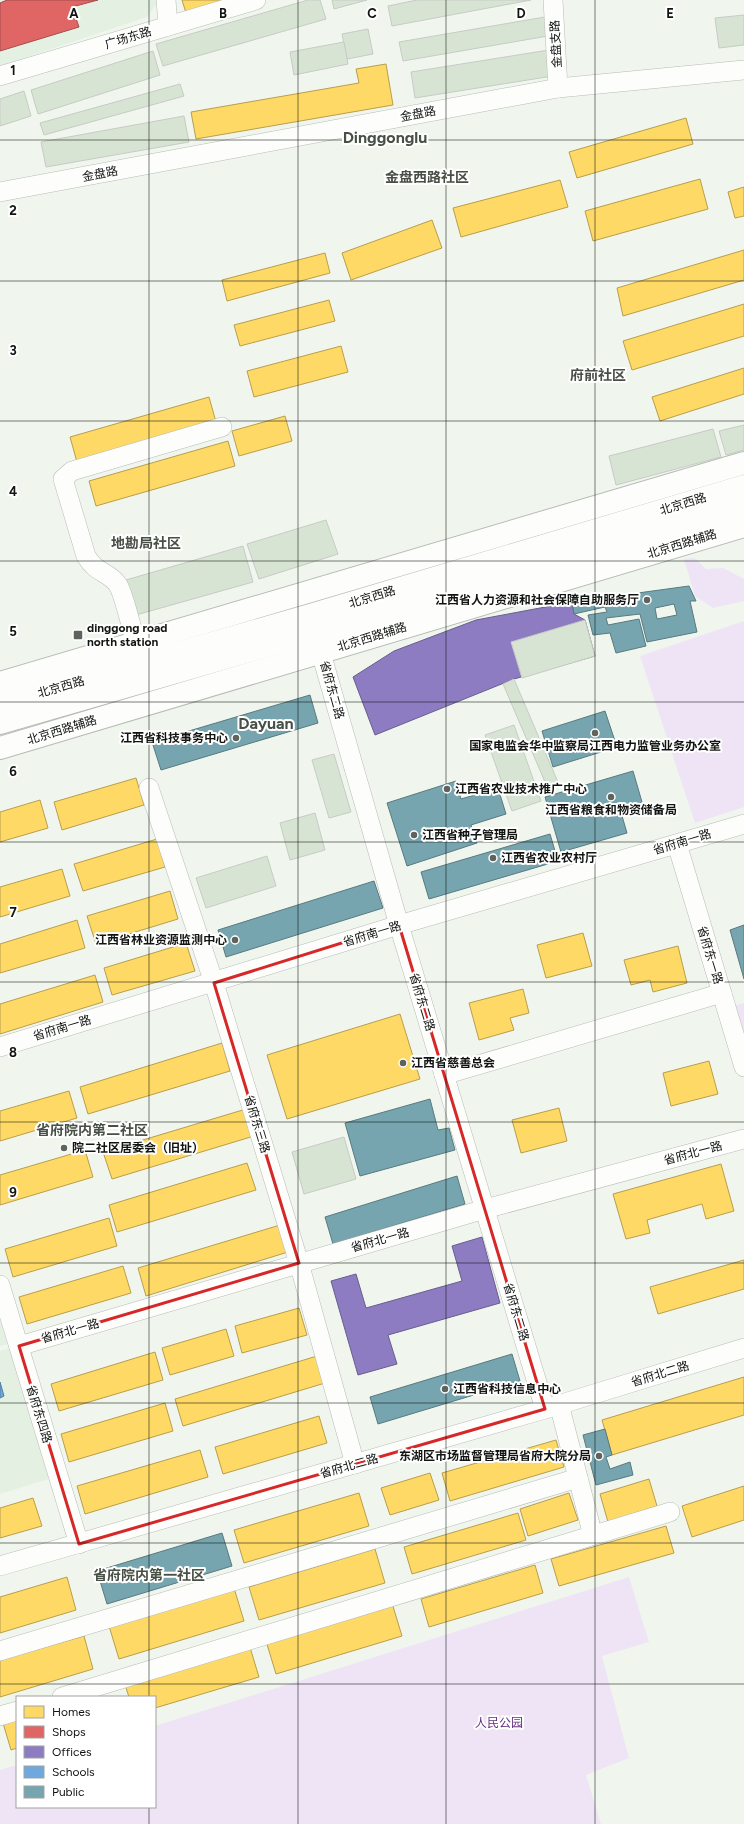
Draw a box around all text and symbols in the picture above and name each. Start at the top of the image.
text: A [69,6,79,21]
text: B [219,6,227,21]
text: C [367,6,377,21]
text: D [516,6,526,21]
text: E [666,6,674,21]
street label: 金盘支路 [548,20,564,68]
street label: 广场东路 [103,24,153,52]
text: 1 [10,63,16,78]
street label: 金盘路 [399,104,437,124]
district label: Dinggonglu [343,128,427,147]
street label: 金盘路 [81,164,119,184]
district label: 金盘西路社区 [385,169,469,186]
text: 2 [9,203,17,218]
text: 3 [9,343,17,358]
district label: 府前社区 [570,367,626,384]
text: 4 [9,484,17,499]
street label: 北京西路 [658,490,708,518]
street label: 北京西路辅路 [646,527,718,561]
district label: 地勘局社区 [111,535,181,552]
street label: 北京西路 [347,583,397,611]
place label: 江西省人力资源和社会保障自助服务厅 [435,593,639,607]
marker: 江西省人力资源和社会保障自助服务厅 [642,595,652,605]
street label: 北京西路辅路 [336,620,408,654]
place label: dinggong road north station [87,621,167,649]
text: 5 [9,624,17,639]
marker: dinggong road north station [72,629,84,641]
street label: 省府东二路 [317,659,347,721]
street label: 北京西路 [36,674,86,700]
street label: 北京西路辅路 [26,713,98,747]
district label: Dayuan [238,714,294,733]
marker: 国家电监会华中监察局江西电力监管业务办公室 [590,728,600,738]
place label: 江西省科技事务中心 [120,731,228,745]
marker: 江西省科技事务中心 [231,733,241,743]
place label: 国家电监会华中监察局江西电力监管业务办公室 [469,739,721,753]
text: 6 [9,764,17,779]
place label: 江西省农业技术推广中心 [455,782,587,796]
marker: 江西省农业技术推广中心 [442,784,452,794]
marker: 江西省粮食和物资储备局 [606,792,616,802]
place label: 江西省粮食和物资储备局 [545,803,677,817]
street label: 省府南一路 [651,827,713,857]
place label: 江西省种子管理局 [422,828,518,842]
marker: 江西省种子管理局 [409,830,419,840]
place label: 江西省农业农村厅 [501,851,597,865]
marker: 江西省农业农村厅 [488,853,498,863]
text: 7 [9,905,17,920]
street label: 省府南一路 [341,919,403,949]
street label: 省府东一路 [695,924,725,986]
place label: 江西省林业资源监测中心 [95,933,227,947]
marker: 江西省林业资源监测中心 [230,935,240,945]
street label: 省府东二路 [407,971,437,1033]
street label: 省府南一路 [31,1013,93,1043]
text: 8 [9,1045,17,1060]
place label: 江西省慈善总会 [411,1056,495,1070]
marker: 江西省慈善总会 [398,1058,408,1068]
street label: 省府东三路 [242,1093,272,1155]
district label: 省府院内第二社区 [36,1122,148,1139]
street label: 省府北一路 [662,1138,724,1168]
place label: 院二社区居委会（旧址） [72,1141,204,1155]
marker: 院二社区居委会（旧址） [59,1143,69,1153]
text: 9 [9,1185,17,1200]
street label: 省府北一路 [349,1225,411,1255]
street label: 省府东二路 [501,1281,531,1343]
street label: 省府北一路 [39,1316,101,1346]
street label: 省府北二路 [629,1359,691,1389]
place label: 江西省科技信息中心 [453,1382,561,1396]
street label: 省府东四路 [24,1383,54,1445]
marker: 江西省科技信息中心 [440,1384,450,1394]
place label: 东湖区市场监督管理局省府大院分局 [399,1449,591,1463]
street label: 省府北二路 [318,1451,380,1481]
marker: 东湖区市场监督管理局省府大院分局 [594,1451,604,1461]
district label: 省府院内第一社区 [93,1567,205,1584]
legend [16,1696,156,1808]
text: Homes [52,1705,91,1719]
park label: 人民公园 [475,1716,523,1730]
text: Shops [52,1725,86,1739]
text: Offices [52,1745,92,1759]
text: Schools [52,1765,95,1779]
text: Public [52,1785,85,1799]

